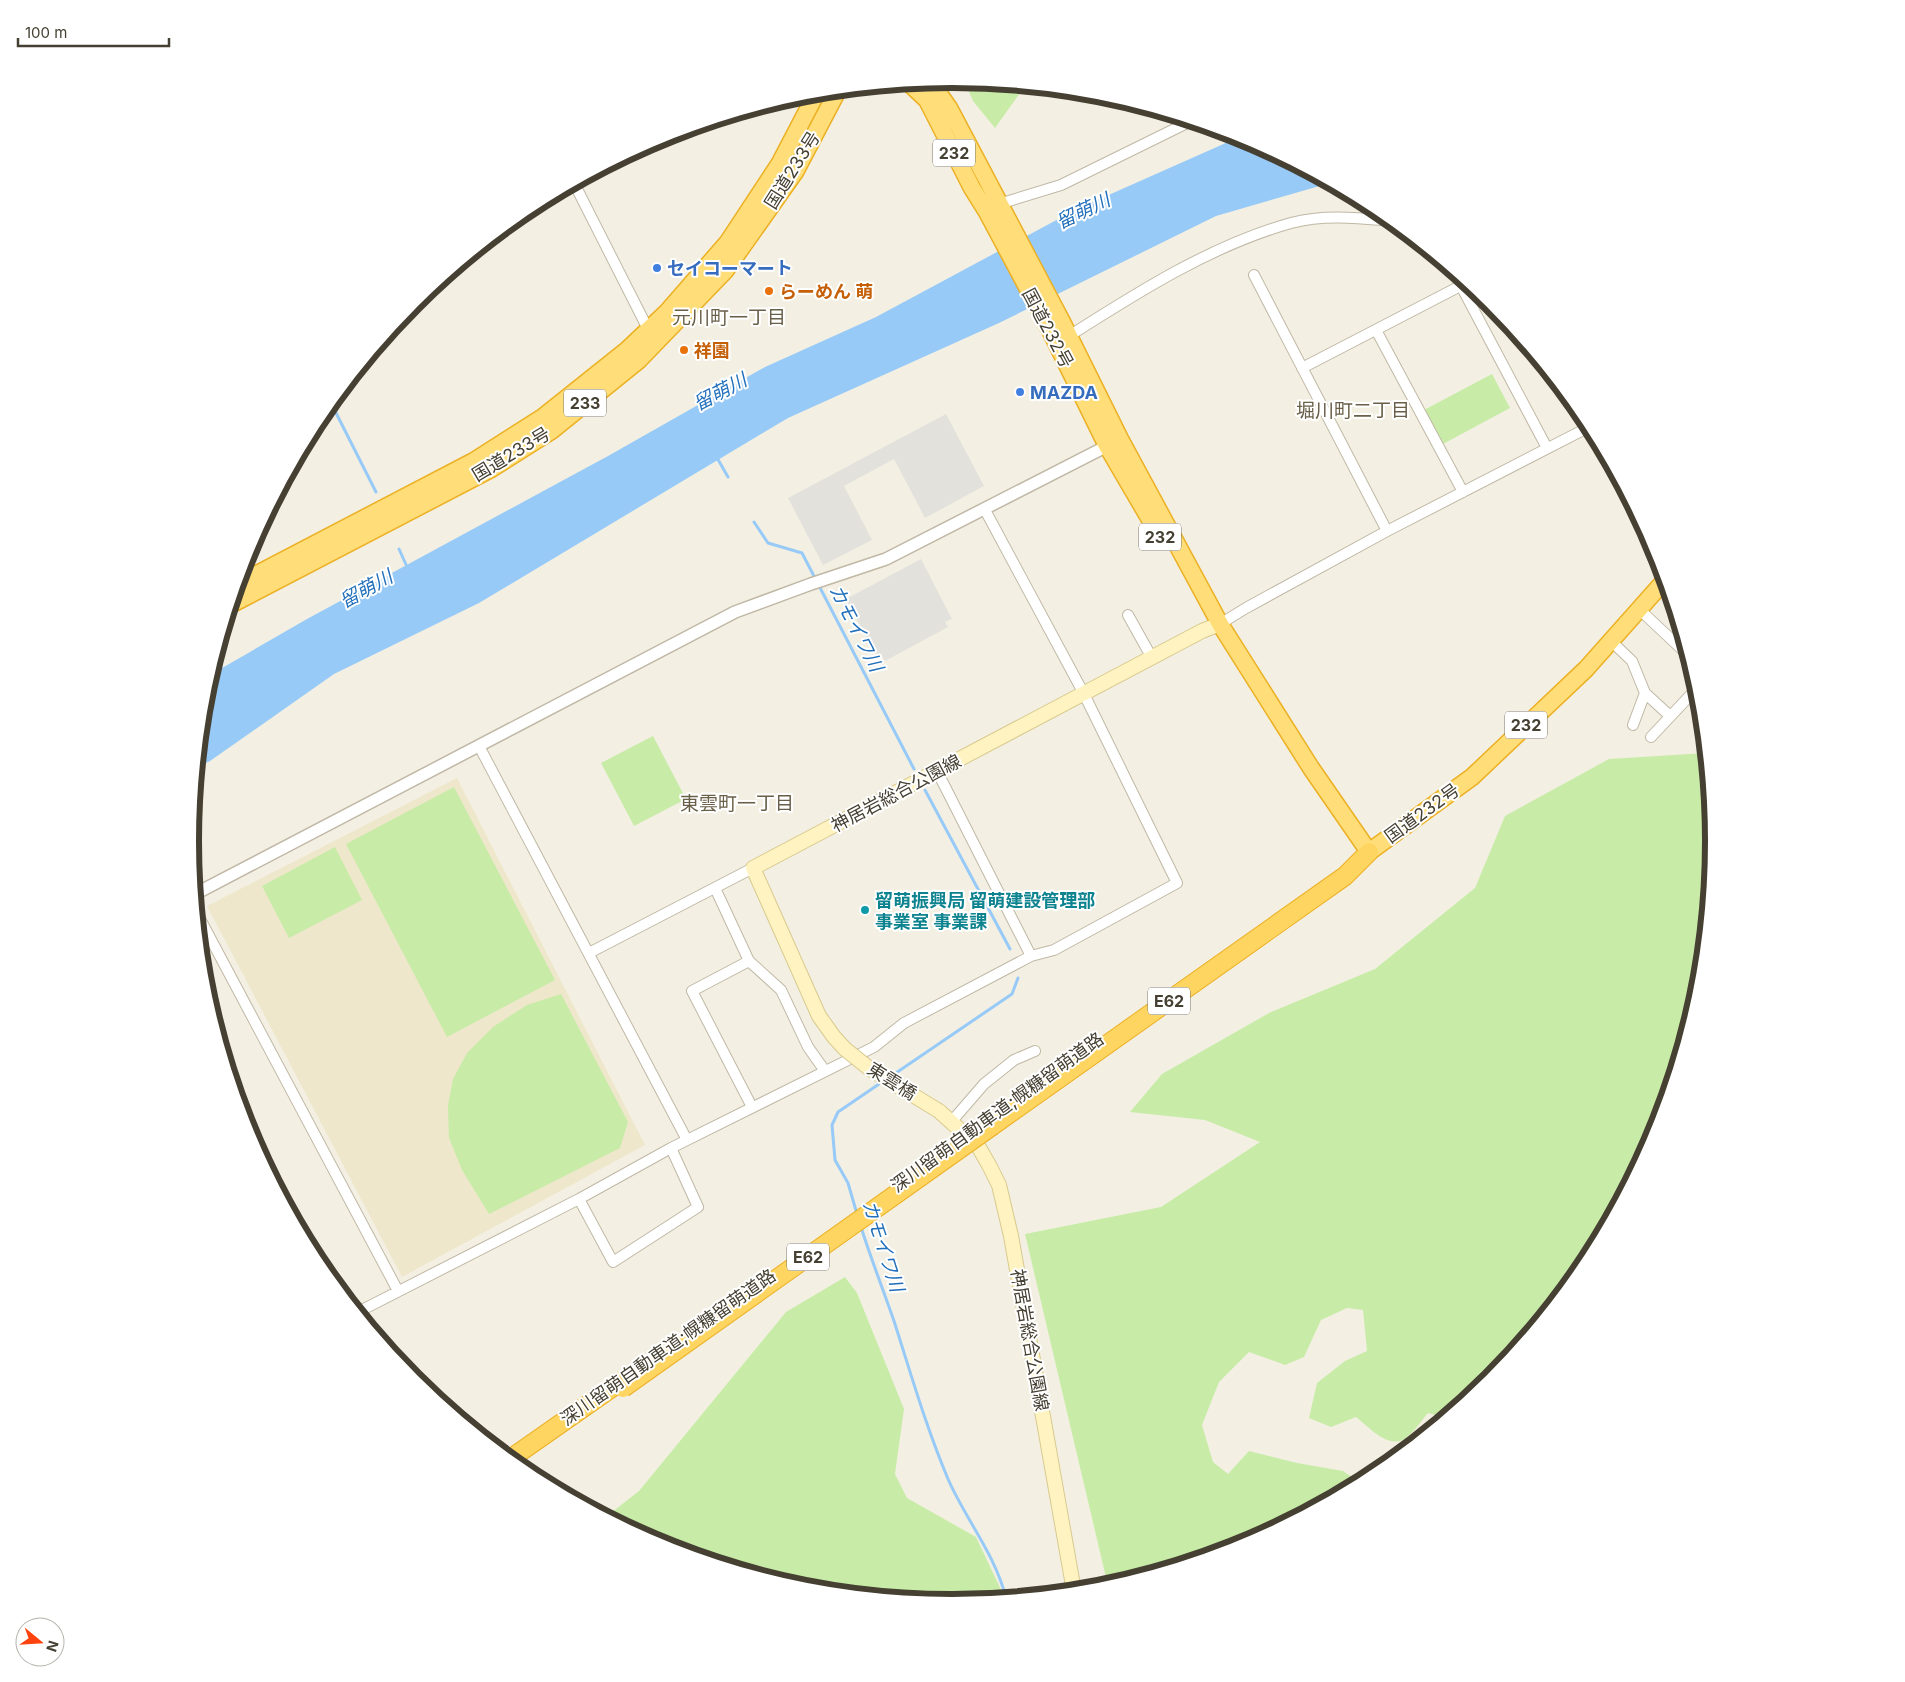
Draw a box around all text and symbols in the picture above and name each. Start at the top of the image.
scale bar [18,15,169,47]
text: 100 m [25,23,67,42]
street label: 国道233号 [760,127,824,213]
road number: 232 [933,140,975,167]
water label: 留萌川 [1052,187,1115,234]
place label: セイコーマート [667,258,793,279]
marker: セイコーマート [651,262,663,274]
place label: らーめん 萌 [779,281,873,302]
marker: らーめん 萌 [763,285,775,297]
street label: 国道232号 [1018,285,1078,371]
district label: 元川町一丁目 [672,306,786,329]
place label: 祥園 [694,340,730,361]
marker: 祥園 [678,344,690,356]
water label: 留萌川 [689,368,752,416]
place label: MAZDA [1030,382,1098,403]
marker: MAZDA [1014,386,1026,398]
road number: 233 [564,389,606,416]
district label: 堀川町二丁目 [1296,399,1410,422]
street label: 国道233号 [468,423,554,485]
road number: 232 [1139,524,1181,550]
water label: 留萌川 [335,564,398,613]
water label: カモイワ川 [824,580,889,677]
road number: 232 [1505,712,1547,738]
street label: 神居岩総合公園線 [827,750,965,836]
street label: 国道232号 [1381,779,1463,847]
district label: 東雲町一丁目 [680,792,794,815]
place label: 留萌振興局 留萌建設管理部 事業室 事業課 [875,890,1095,932]
marker: 留萌振興局 留萌建設管理部 事業室 事業課 [859,904,871,916]
road number: E62 [1148,988,1190,1014]
street label: 深川留萌自動車道;幌糠留萌道路 [887,1028,1107,1196]
street label: 東雲橋 [864,1058,920,1104]
water label: カモイワ川 [857,1197,909,1297]
road number: E62 [787,1244,829,1270]
street label: 深川留萌自動車道;幌糠留萌道路 [557,1265,779,1429]
street label: 神居岩総合公園線 [1007,1267,1053,1413]
north arrow [15,1617,65,1667]
text: N [43,1638,63,1654]

